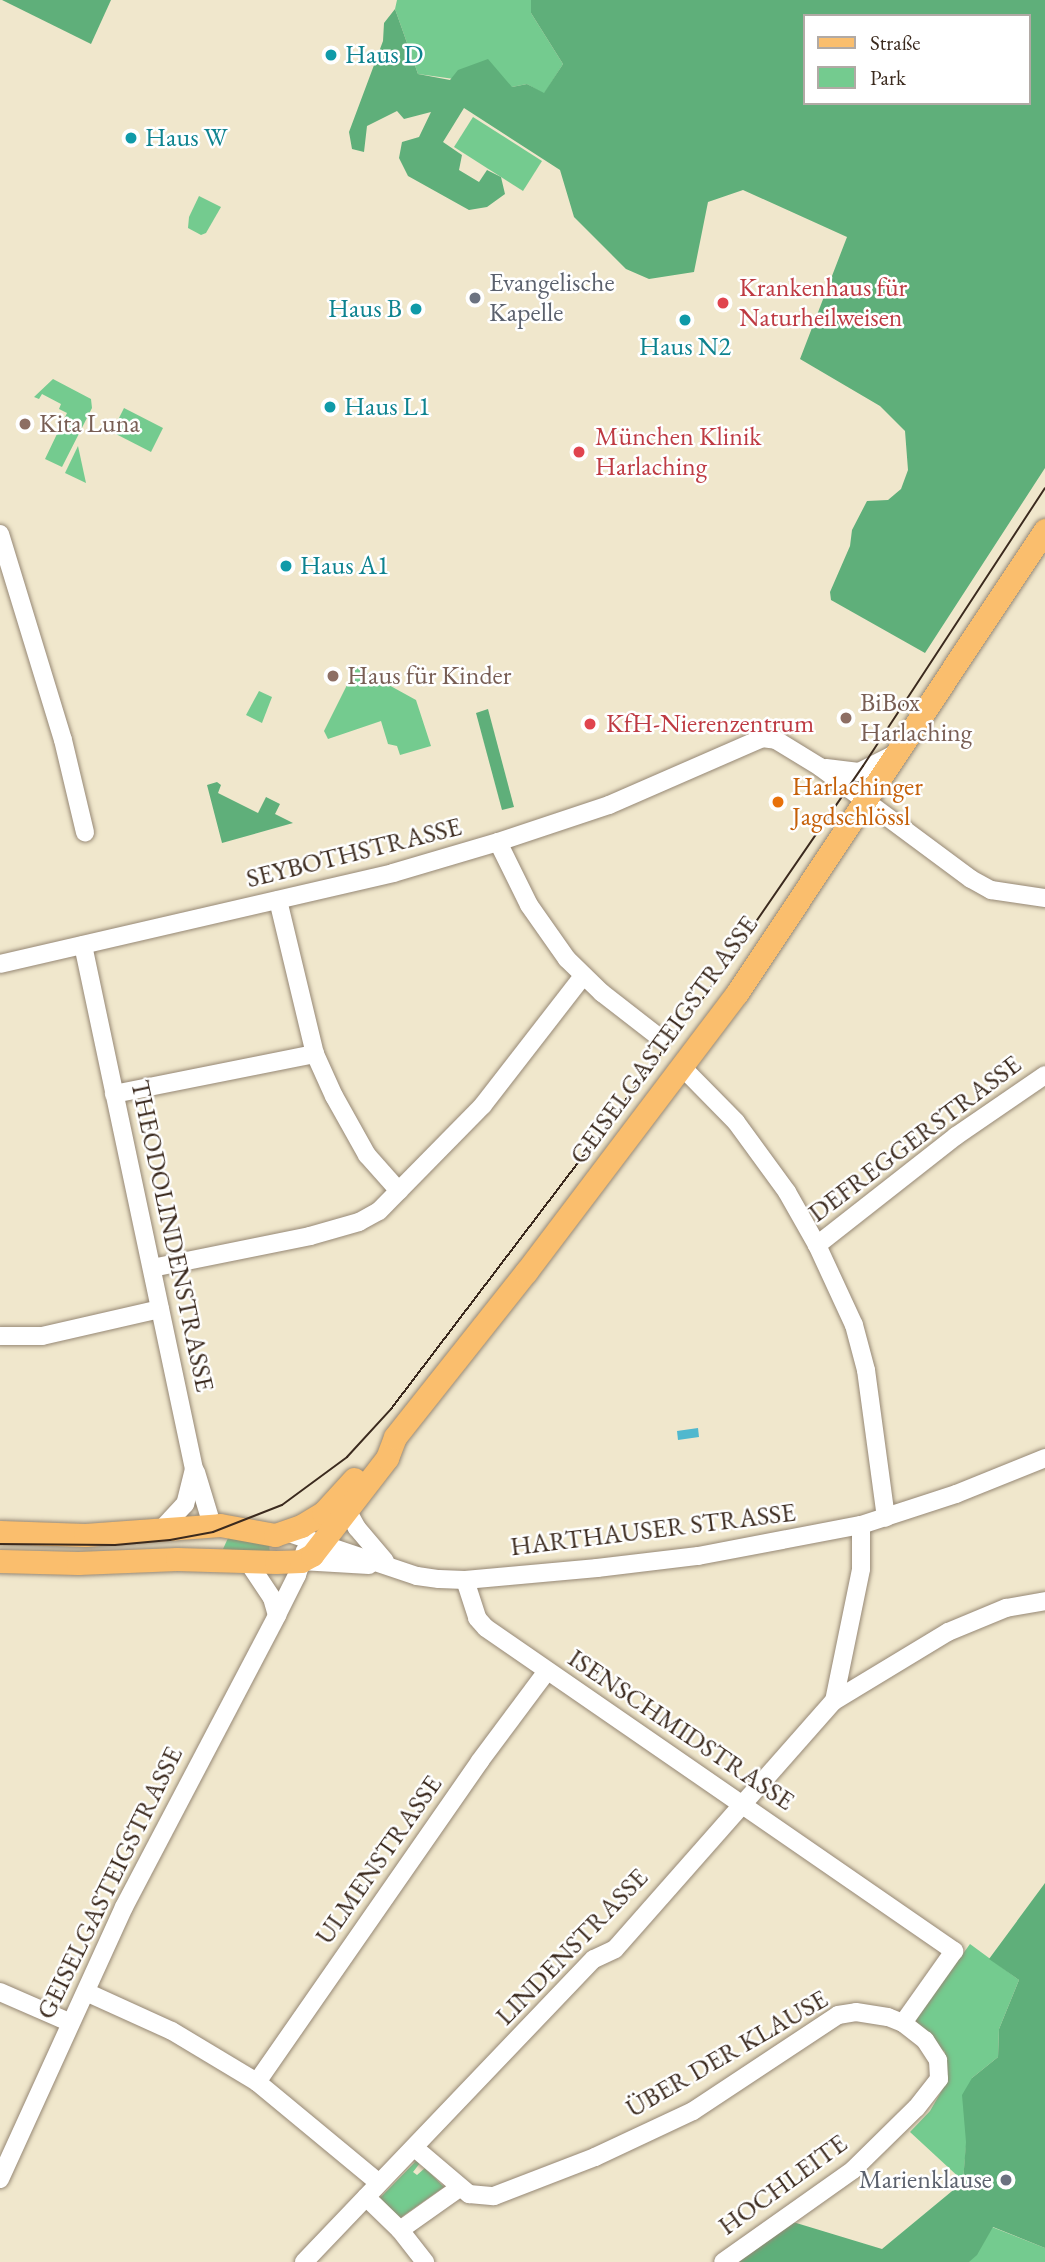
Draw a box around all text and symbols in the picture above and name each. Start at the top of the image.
legend [804,14,1031,105]
text: Straße [870,29,921,56]
place label: Haus D [345,39,423,71]
marker: Haus D [323,47,339,63]
text: Park [870,64,906,91]
place label: Haus W [145,122,228,154]
marker: Haus W [123,130,139,146]
place label: Evangelische Kapelle [489,267,615,328]
place label: Krankenhaus für Naturheilweisen [739,272,907,334]
marker: Evangelische Kapelle [467,290,483,306]
place label: Haus B [328,293,402,325]
marker: Krankenhaus für Naturheilweisen [713,293,733,313]
marker: Haus B [408,301,424,317]
marker: Haus N2 [677,312,693,328]
place label: Haus N2 [639,331,731,363]
place label: Haus L1 [344,391,430,423]
marker: Haus L1 [322,399,338,415]
place label: Kita Luna [39,408,140,440]
marker: Kita Luna [17,416,33,432]
place label: München Klinik Harlaching [595,421,762,482]
marker: München Klinik Harlaching [569,442,589,462]
place label: Haus A1 [300,550,389,582]
marker: Haus A1 [278,558,294,574]
place label: Haus für Kinder [347,660,511,692]
marker: Haus für Kinder [325,668,341,684]
place label: BiBox Harlaching [860,687,972,748]
place label: KfH-Nierenzentrum [606,708,814,740]
marker: BiBox Harlaching [838,710,854,726]
marker: KfH-Nierenzentrum [580,714,600,734]
place label: Harlachinger Jagdschlössl [792,771,923,832]
marker: Harlachinger Jagdschlössl [770,794,786,810]
street label: SEYBOTHSTRASSE [243,811,465,895]
street label: GEISELGASTEIGSTRASSE [563,910,765,1170]
street label: DEFREGGERSTRASSE [803,1049,1027,1229]
street label: THEODOLINDENSTRASSE [124,1077,220,1395]
street label: HARTHAUSER STRASSE [509,1497,797,1563]
street label: ISENSCHMIDSTRASSE [562,1643,800,1817]
street label: GEISELGASTEIGSTRASSE [30,1742,190,2024]
street label: ULMENSTRASSE [309,1770,449,1950]
street label: LINDENSTRASSE [489,1862,655,2032]
street label: ÜBER DER KLAUSE [621,1984,833,2124]
street label: HOCHLEITE [713,2128,853,2242]
place label: Marienklause [859,2164,992,2196]
marker: Marienklause [998,2172,1014,2188]

